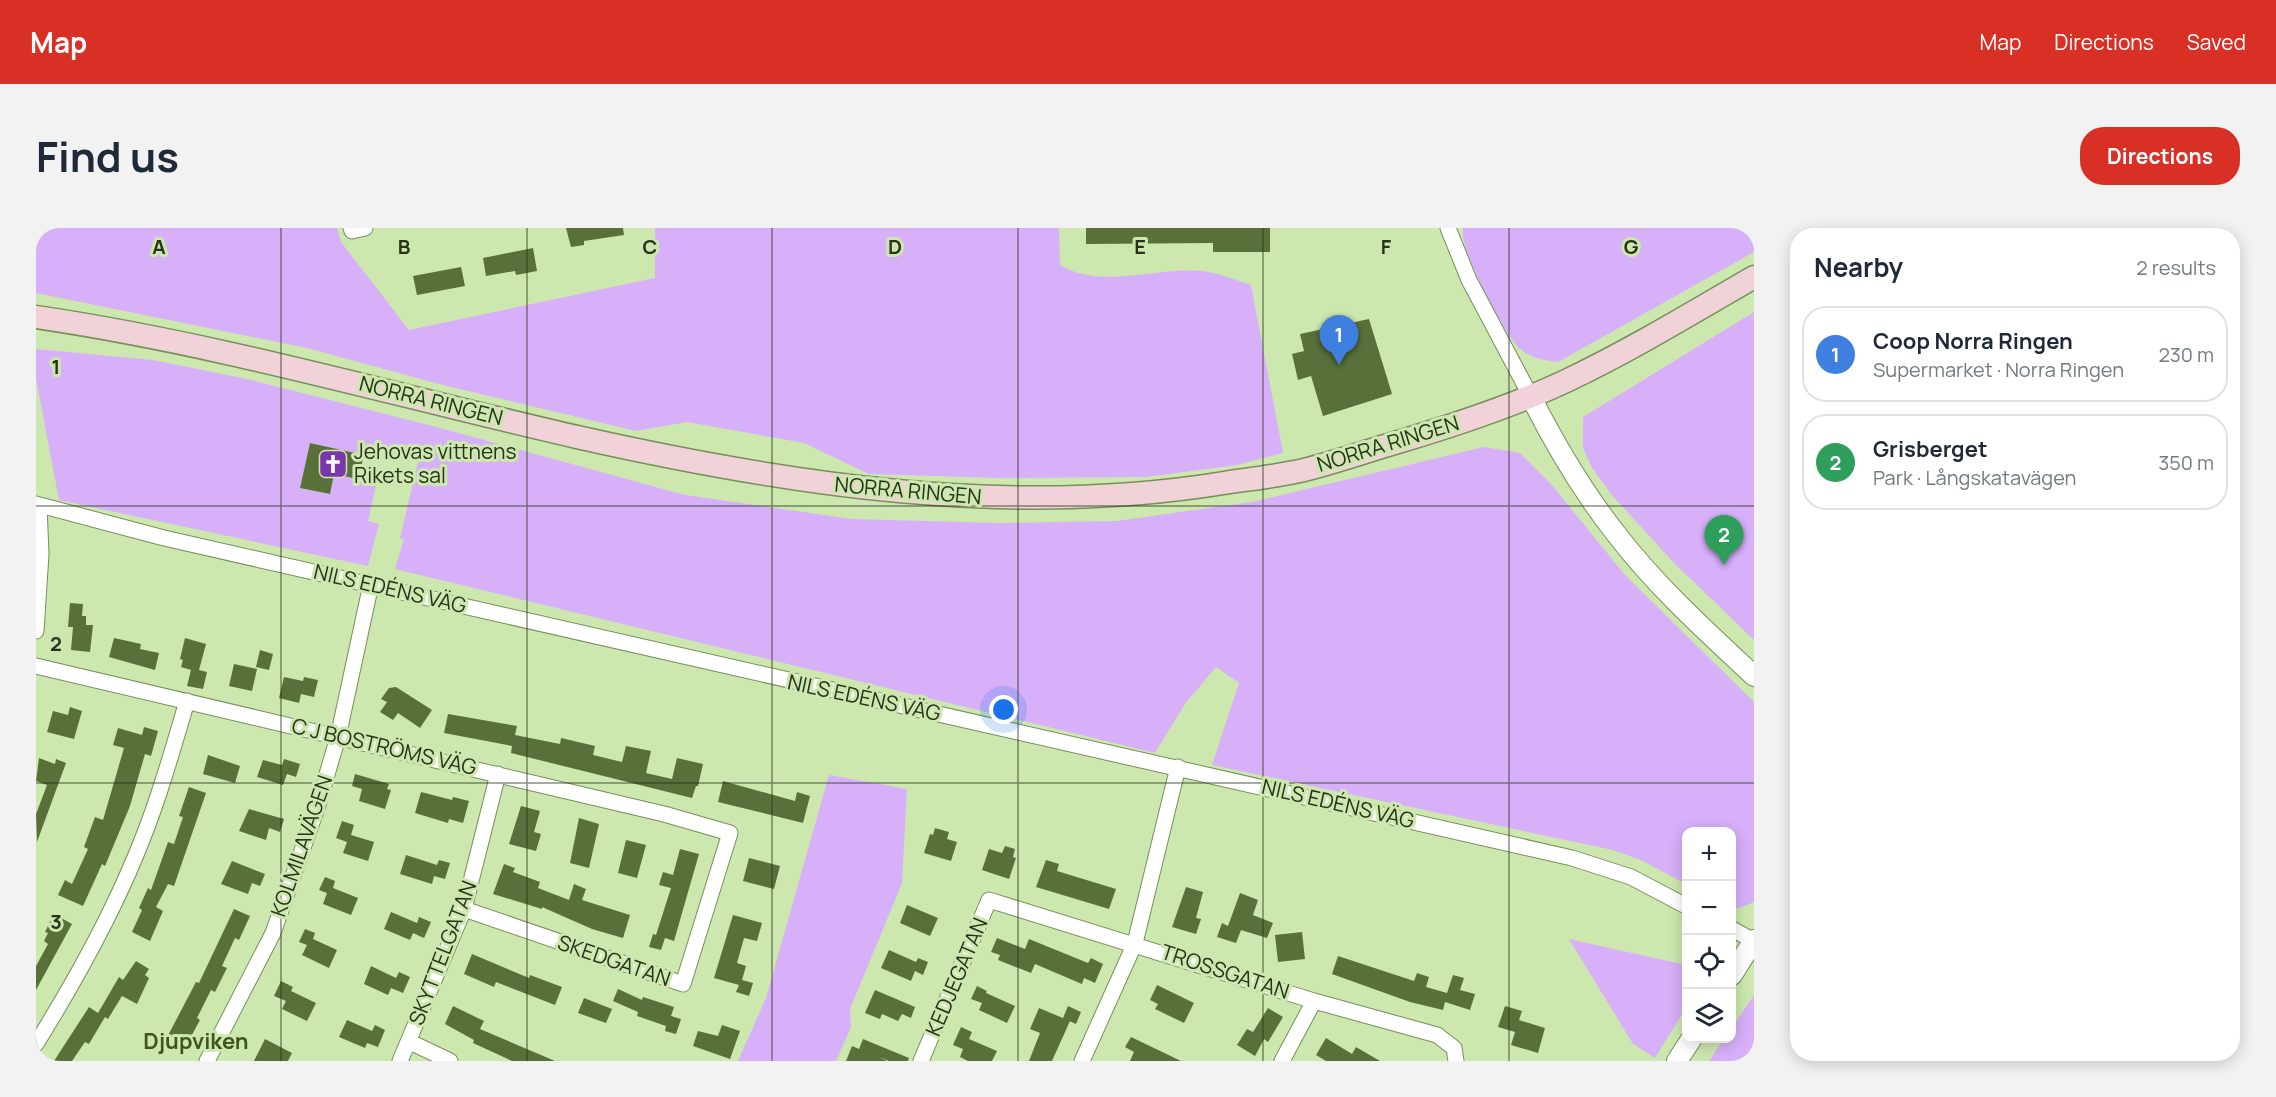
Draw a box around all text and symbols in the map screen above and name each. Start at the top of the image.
text: Map [30,23,87,61]
text: Map [1980,28,2021,56]
text: Directions [2054,28,2154,56]
text: Saved [2187,28,2246,56]
text: Find us [36,127,179,185]
button: Directions [2080,127,2240,185]
text: A [152,233,166,260]
text: B [398,233,411,260]
text: C [643,233,657,260]
text: D [888,233,902,260]
text: E [1134,233,1146,260]
text: F [1381,233,1392,260]
text: G [1624,233,1639,260]
text: Nearby [1814,249,1903,285]
text: 2 results [2136,254,2216,281]
pin: 1 [1320,316,1358,365]
text: Coop Norra Ringen [1873,326,2073,356]
text: 1 [1831,341,1840,368]
text: 230 m [2158,341,2214,368]
text: 1 [52,353,60,380]
text: Supermarket · Norra Ringen [1873,356,2124,383]
street label: NORRA RINGEN [356,369,506,431]
street label: NORRA RINGEN [1313,408,1462,478]
text: Grisberget [1873,434,1987,464]
place label: Jehovas vittnens Rikets sal [354,437,516,489]
church icon: Jehovas vittnens Rikets sal [317,448,349,480]
text: 2 [1830,449,1841,476]
text: 350 m [2158,449,2214,476]
text: Park · Långskatavägen [1873,464,2076,491]
street label: NORRA RINGEN [834,470,983,510]
pin: 2 [1704,516,1744,565]
street label: NILS EDÉNS VÄG [311,557,469,619]
text: 2 [50,630,62,657]
street label: NILS EDÉNS VÄG [785,667,943,727]
your location [989,695,1018,724]
street label: C J BOSTRÖMS VÄG [289,711,480,781]
street label: KOLMILAVÄGEN [264,771,338,920]
street label: NILS EDÉNS VÄG [1259,772,1417,834]
map controls [1682,827,1736,1043]
button: + [1682,827,1736,881]
street label: SKYTTELGATAN [402,876,482,1029]
button: − [1682,881,1736,935]
text: 3 [50,908,62,935]
street label: KEDJEGATAN [919,913,994,1040]
street label: SKEDGATAN [554,928,675,992]
button: locate [1682,935,1736,989]
street label: TROSSGATAN [1158,937,1293,1005]
button: layers [1682,989,1736,1043]
district label: Djupviken [143,1026,249,1056]

